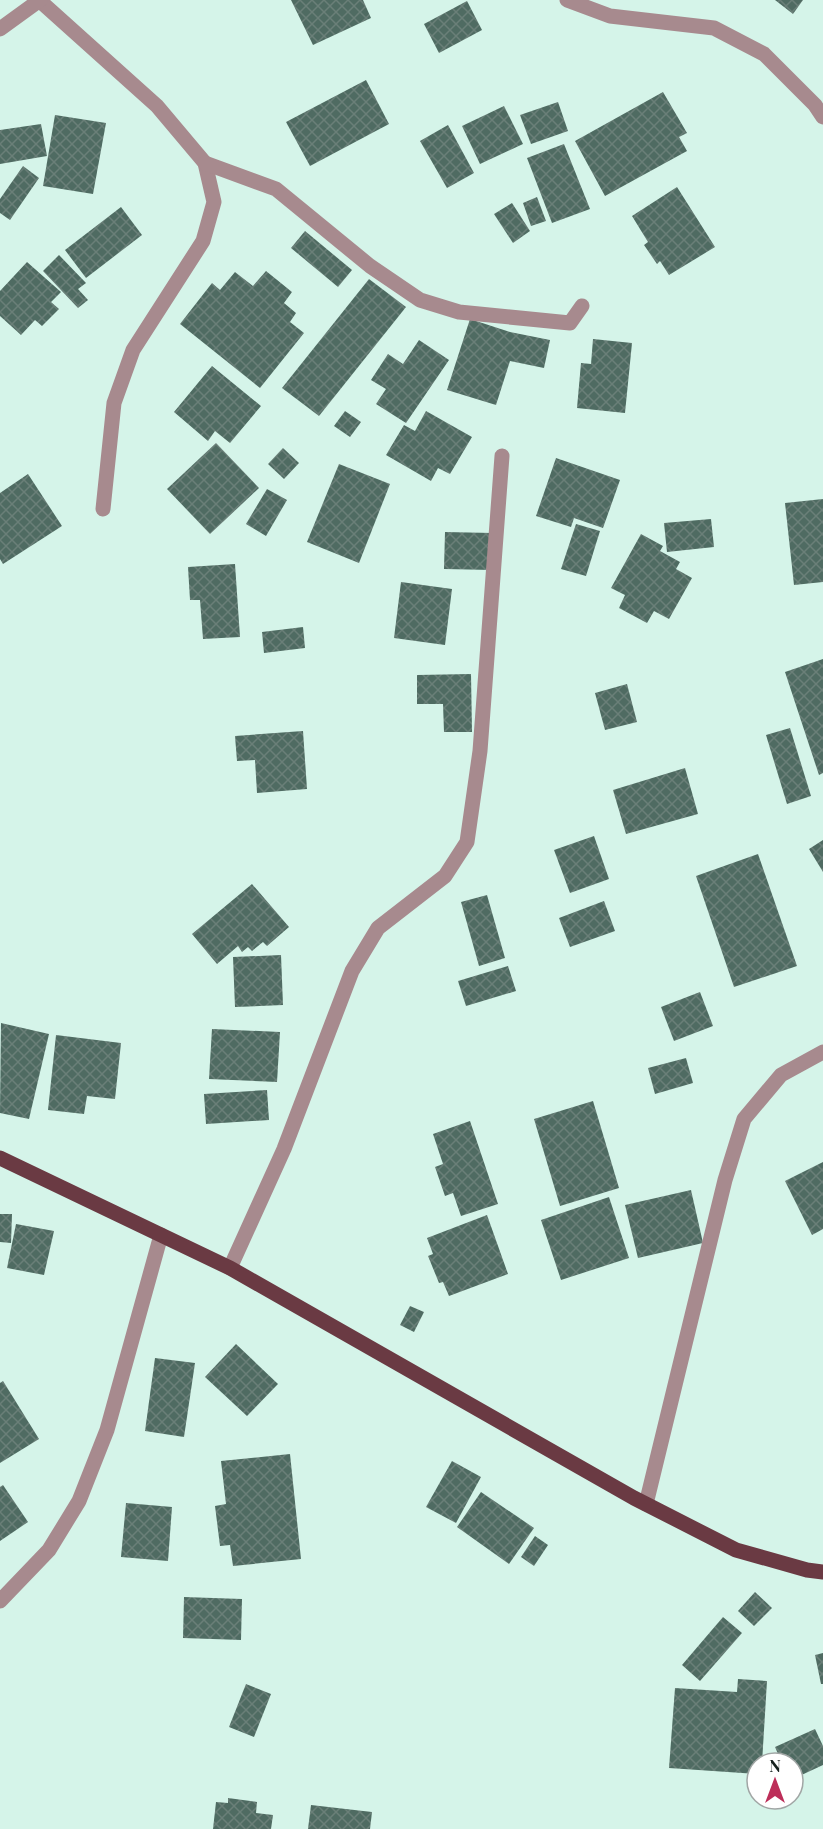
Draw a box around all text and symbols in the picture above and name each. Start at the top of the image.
north arrow [745,1751,805,1811]
text: N [769,1755,781,1776]

